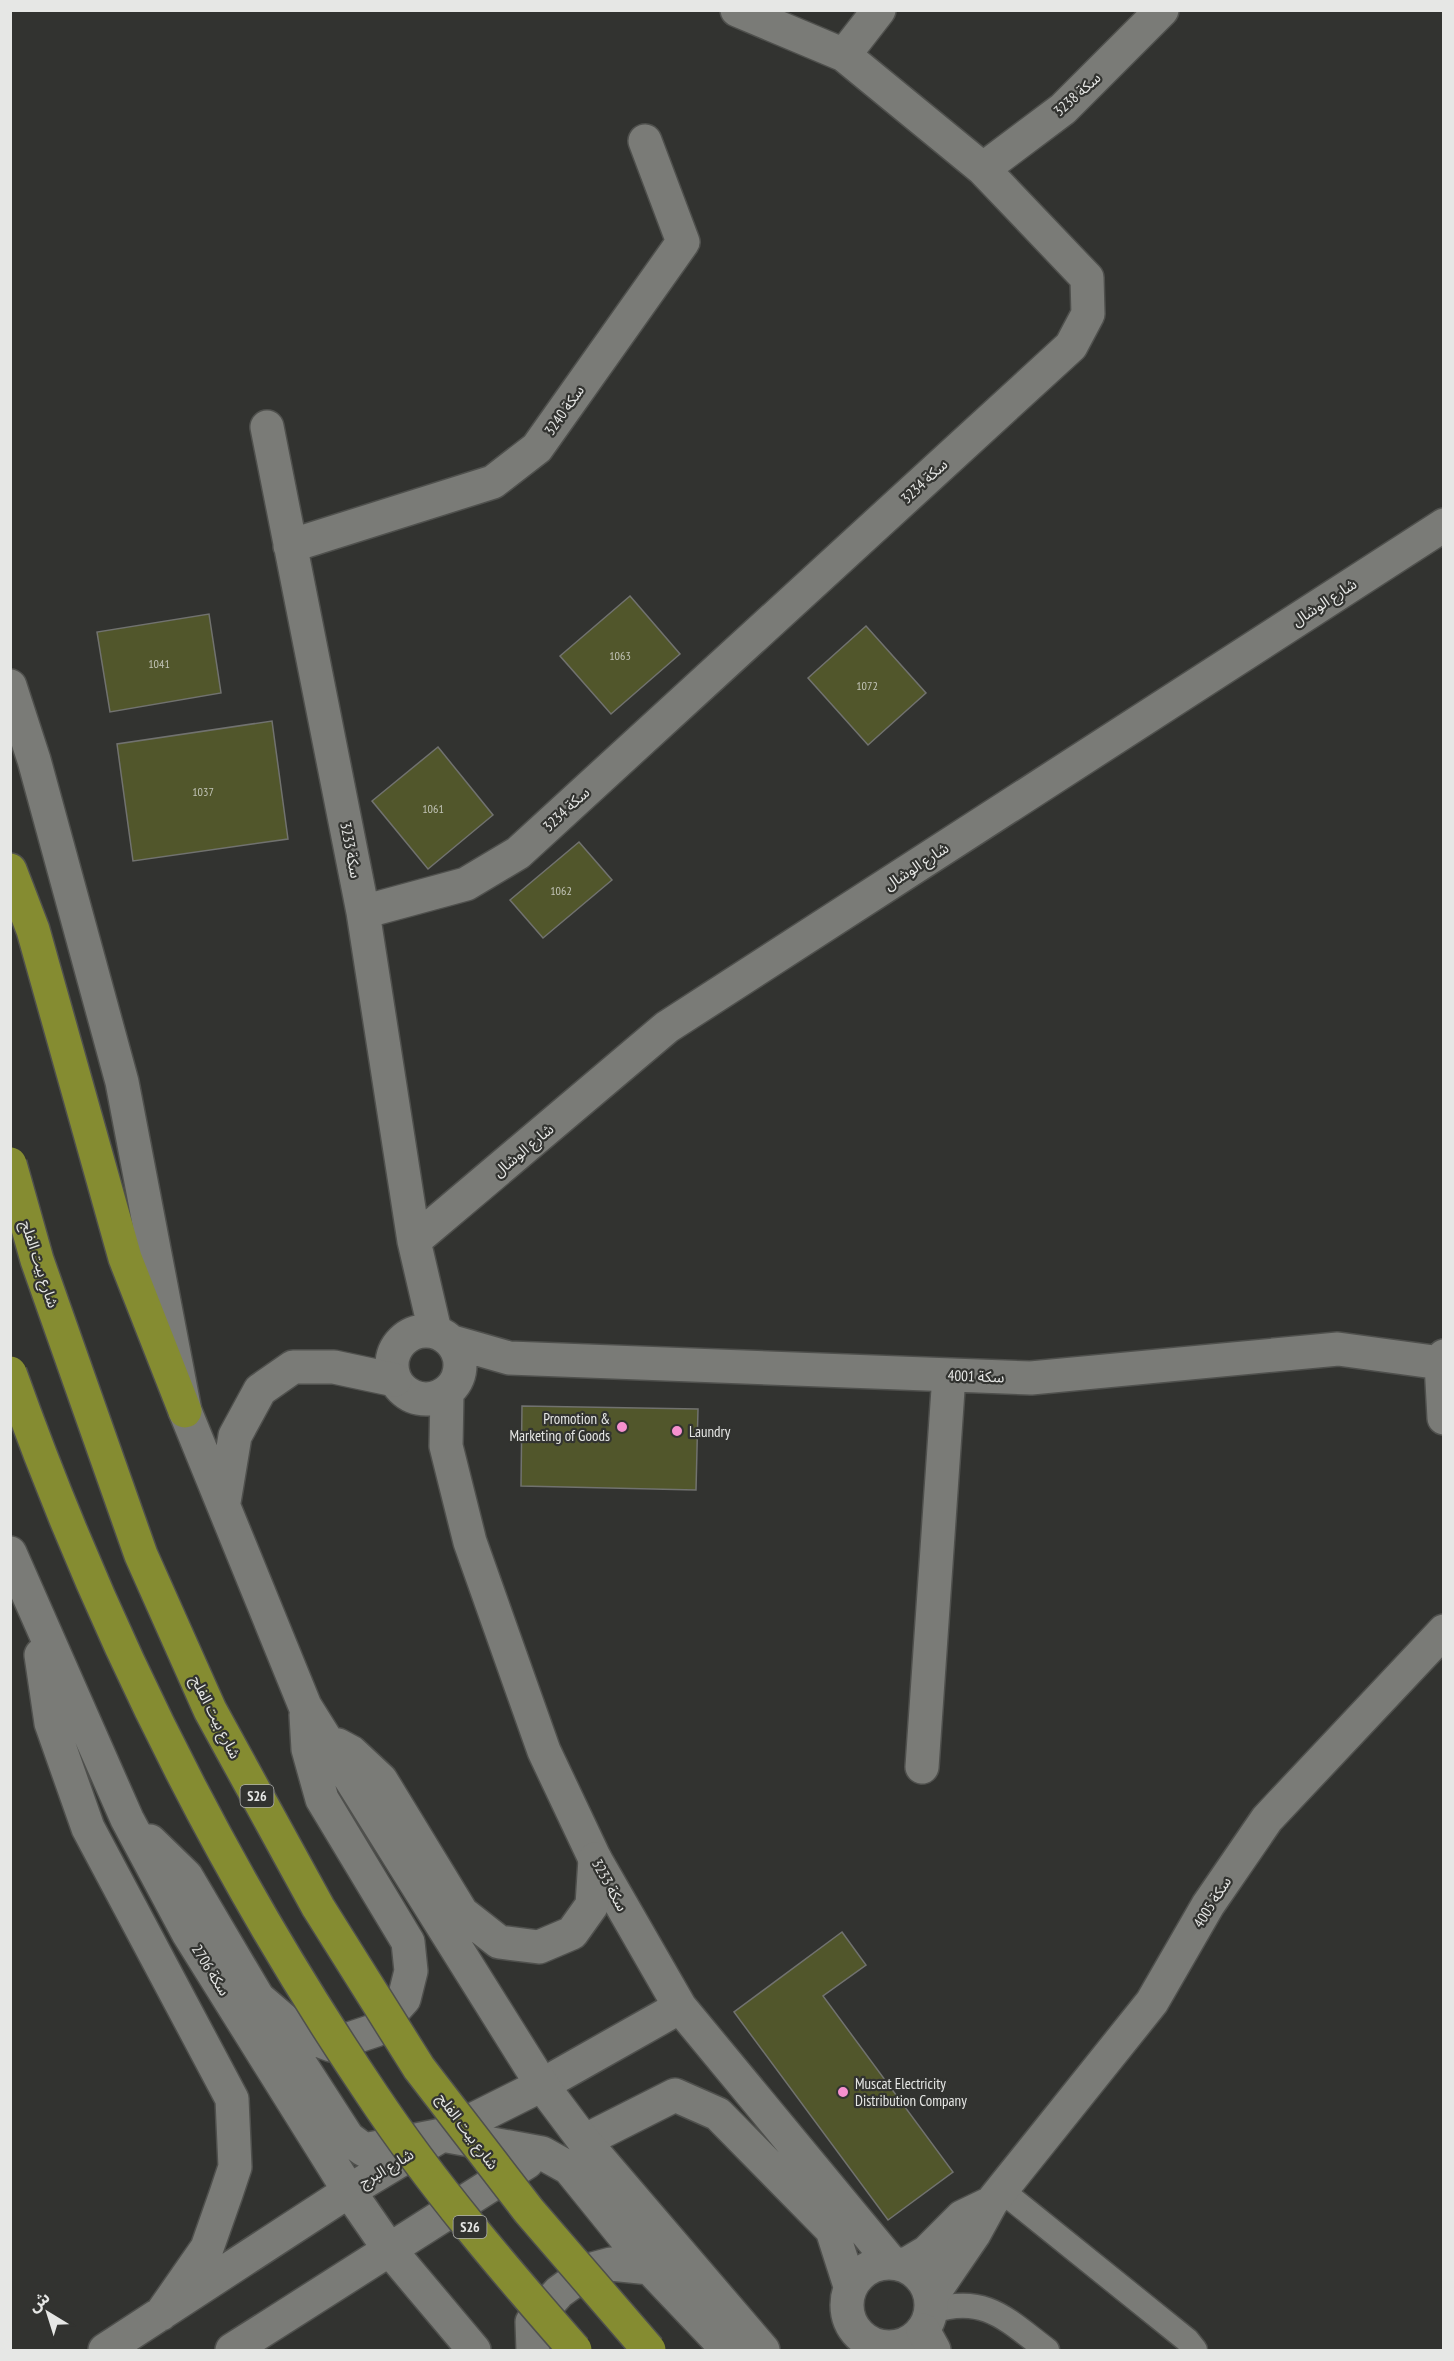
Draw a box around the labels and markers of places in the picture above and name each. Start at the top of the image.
place label: Promotion & Marketing of Goods [510,1409,610,1445]
marker: Promotion & Marketing of Goods [615,1420,629,1434]
place label: Laundry [689,1422,731,1441]
marker: Laundry [670,1424,684,1438]
place label: Muscat Electricity Distribution Company [855,2074,967,2110]
marker: Muscat Electricity Distribution Company [836,2085,850,2099]

